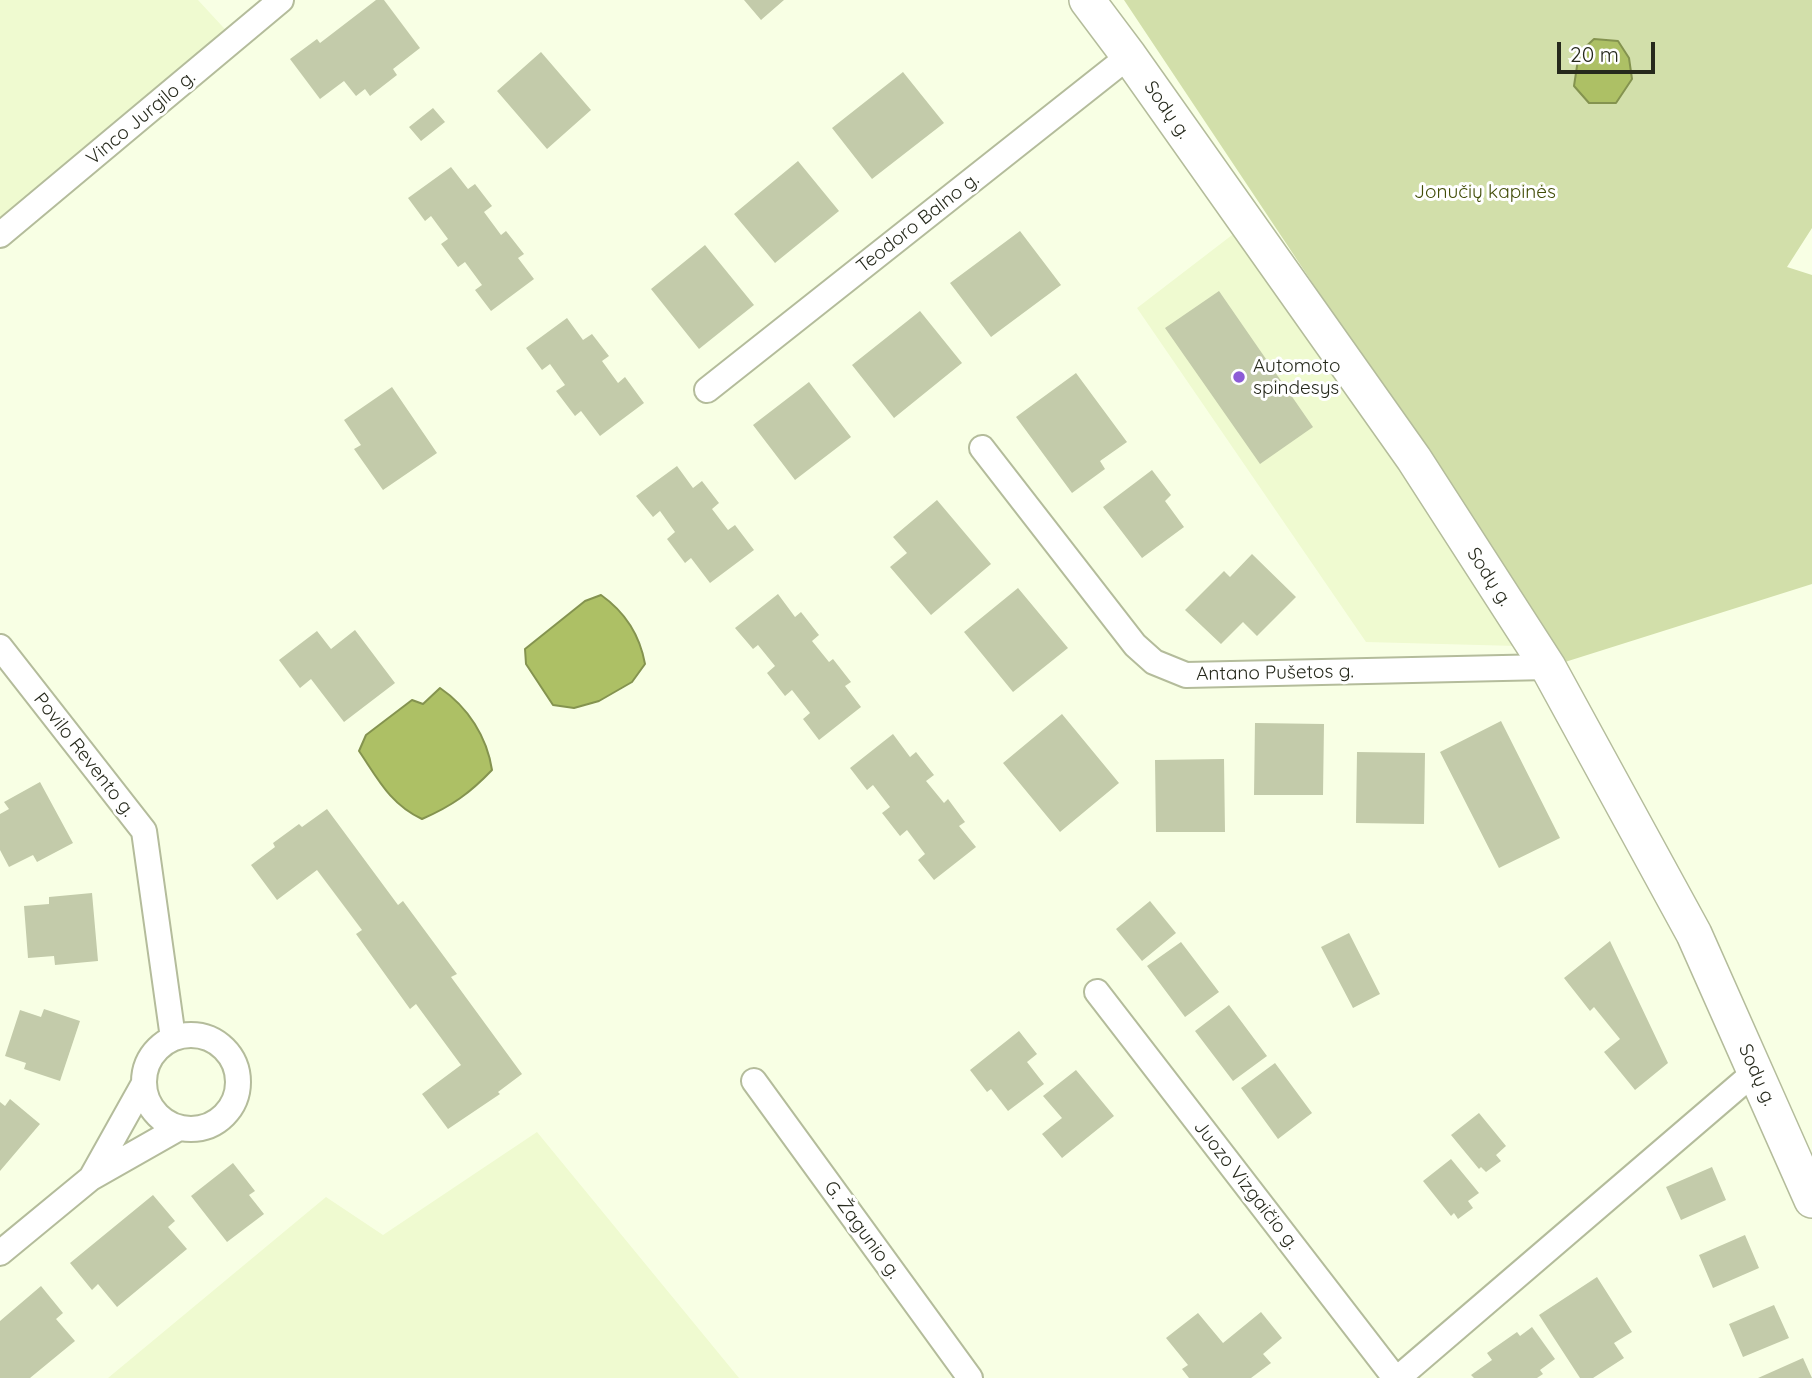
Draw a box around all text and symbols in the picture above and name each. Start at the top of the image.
scale bar [1560,28,1658,72]
text: 20 m [1570,41,1619,67]
street label: Vinco Jurgilo g. [82,66,200,170]
street label: Sodų g. [1139,77,1195,143]
street label: Teodoro Balno g. [852,168,984,278]
park label: Jonučių kapinės [1414,181,1556,203]
place label: Automoto spindesys [1253,355,1340,399]
marker: Automoto spindesys [1231,369,1247,385]
street label: Sodų g. [1462,543,1516,611]
street label: Antano Pušetos g. [1196,660,1354,686]
street label: Povilo Revento g. [29,689,139,821]
street label: Sodų g. [1733,1041,1781,1109]
street label: Juozo Vizgaičio g. [1189,1116,1303,1254]
street label: G. Žagunio g. [819,1177,905,1283]

